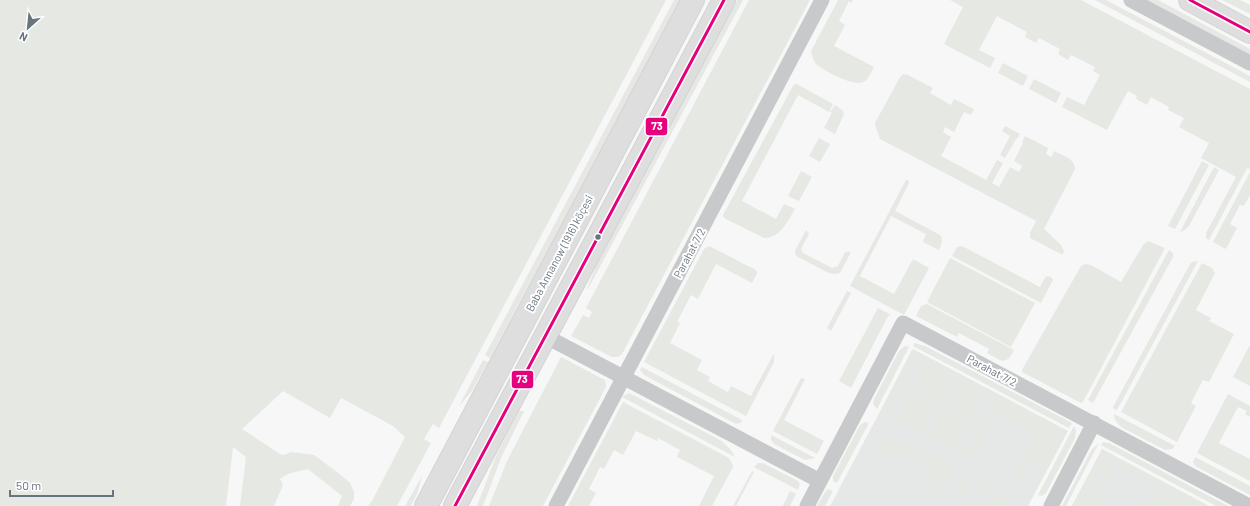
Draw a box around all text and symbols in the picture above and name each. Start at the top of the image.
north arrow [8,8,48,48]
text: N [17,30,29,45]
line badge: 73 [645,117,668,136]
text: 73 [651,119,663,132]
street label: Baba Annanow (1916) köçesi [523,192,595,313]
street label: Parahat 7/2 [671,226,708,280]
unlabelled marker [593,232,603,242]
street label: Parahat 7/2 [965,352,1019,389]
line badge: 73 [511,370,534,389]
text: 73 [516,372,528,385]
scale bar [10,472,113,498]
text: 50 m [16,478,41,492]

